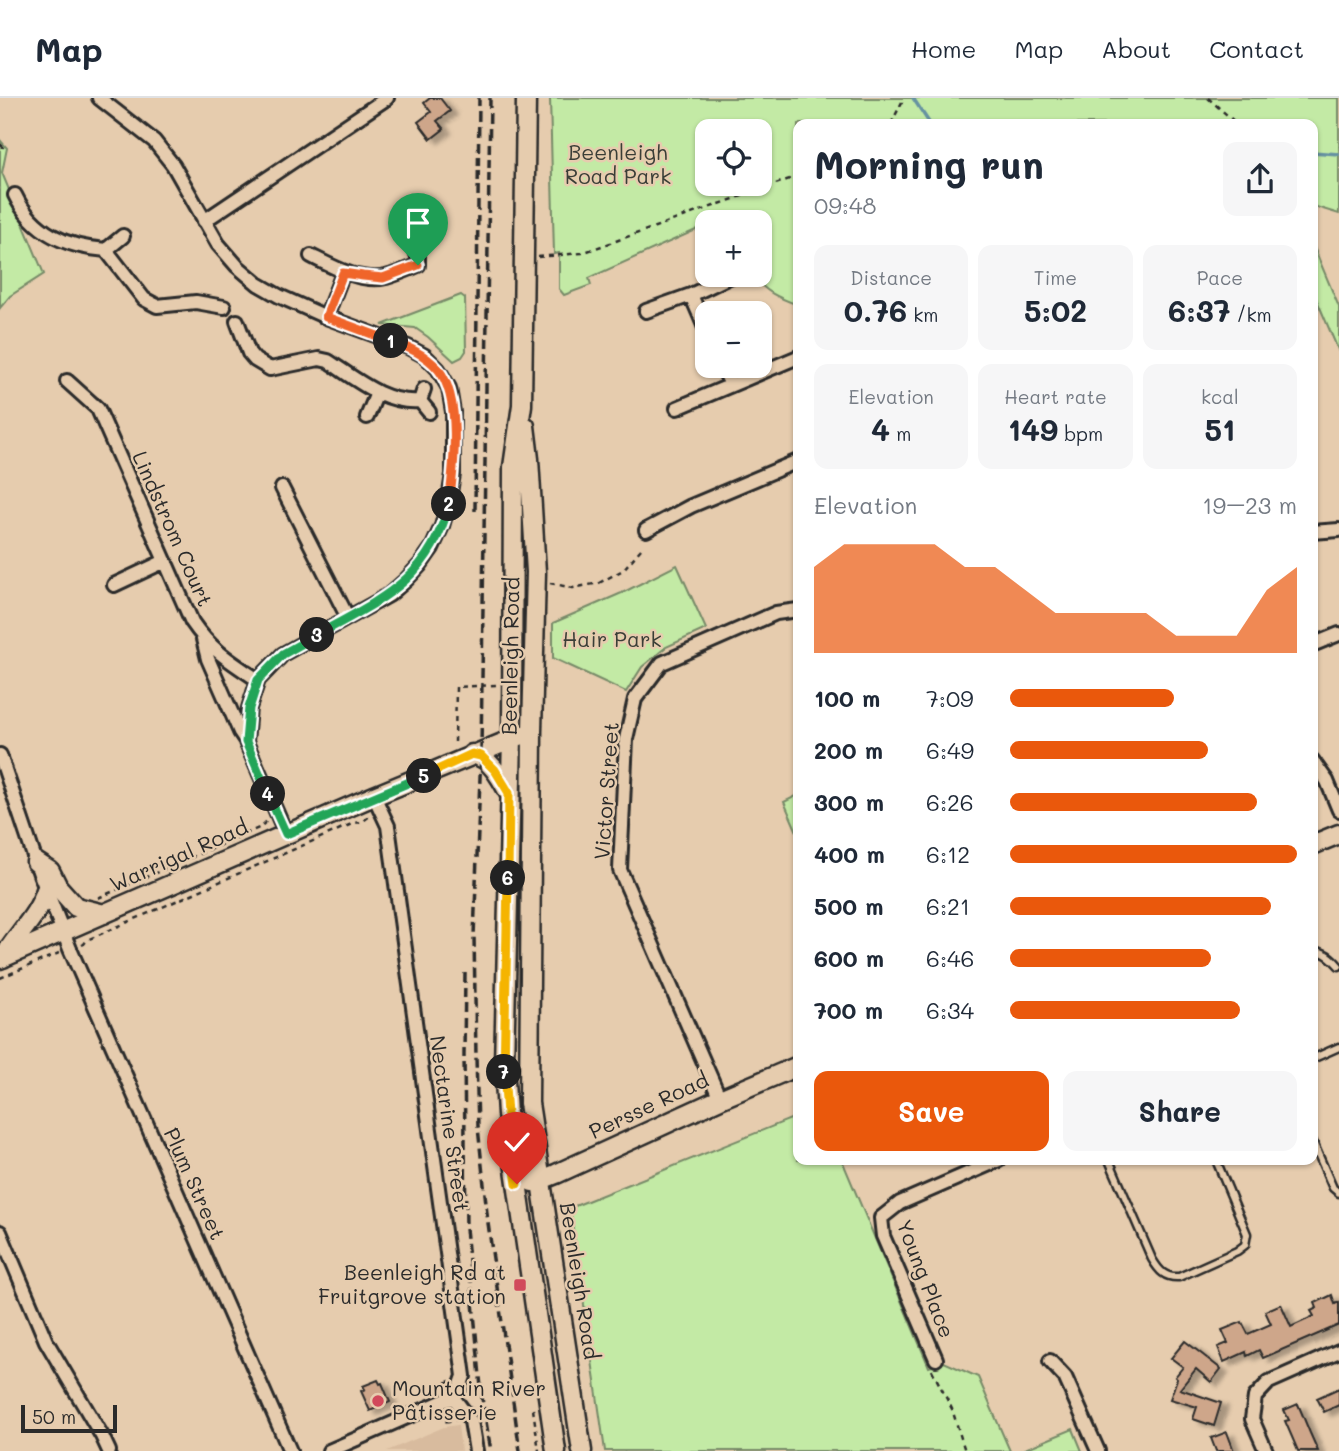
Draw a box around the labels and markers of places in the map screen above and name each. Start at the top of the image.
pin [388,193,448,265]
pin: 1 [374,324,408,358]
pin: 2 [432,486,466,522]
pin: 3 [300,618,334,652]
pin: 5 [406,758,442,794]
pin: 4 [250,776,286,812]
pin: 6 [490,860,526,896]
pin: 7 [486,1054,522,1090]
pin [487,1112,547,1184]
place label: Beenleigh Rd at Fruitgrove station [318,1258,506,1309]
marker: Beenleigh Rd at Fruitgrove station [512,1277,528,1293]
place label: Mountain River Pâtisserie [392,1374,546,1425]
marker: Mountain River Pâtisserie [370,1393,386,1409]

